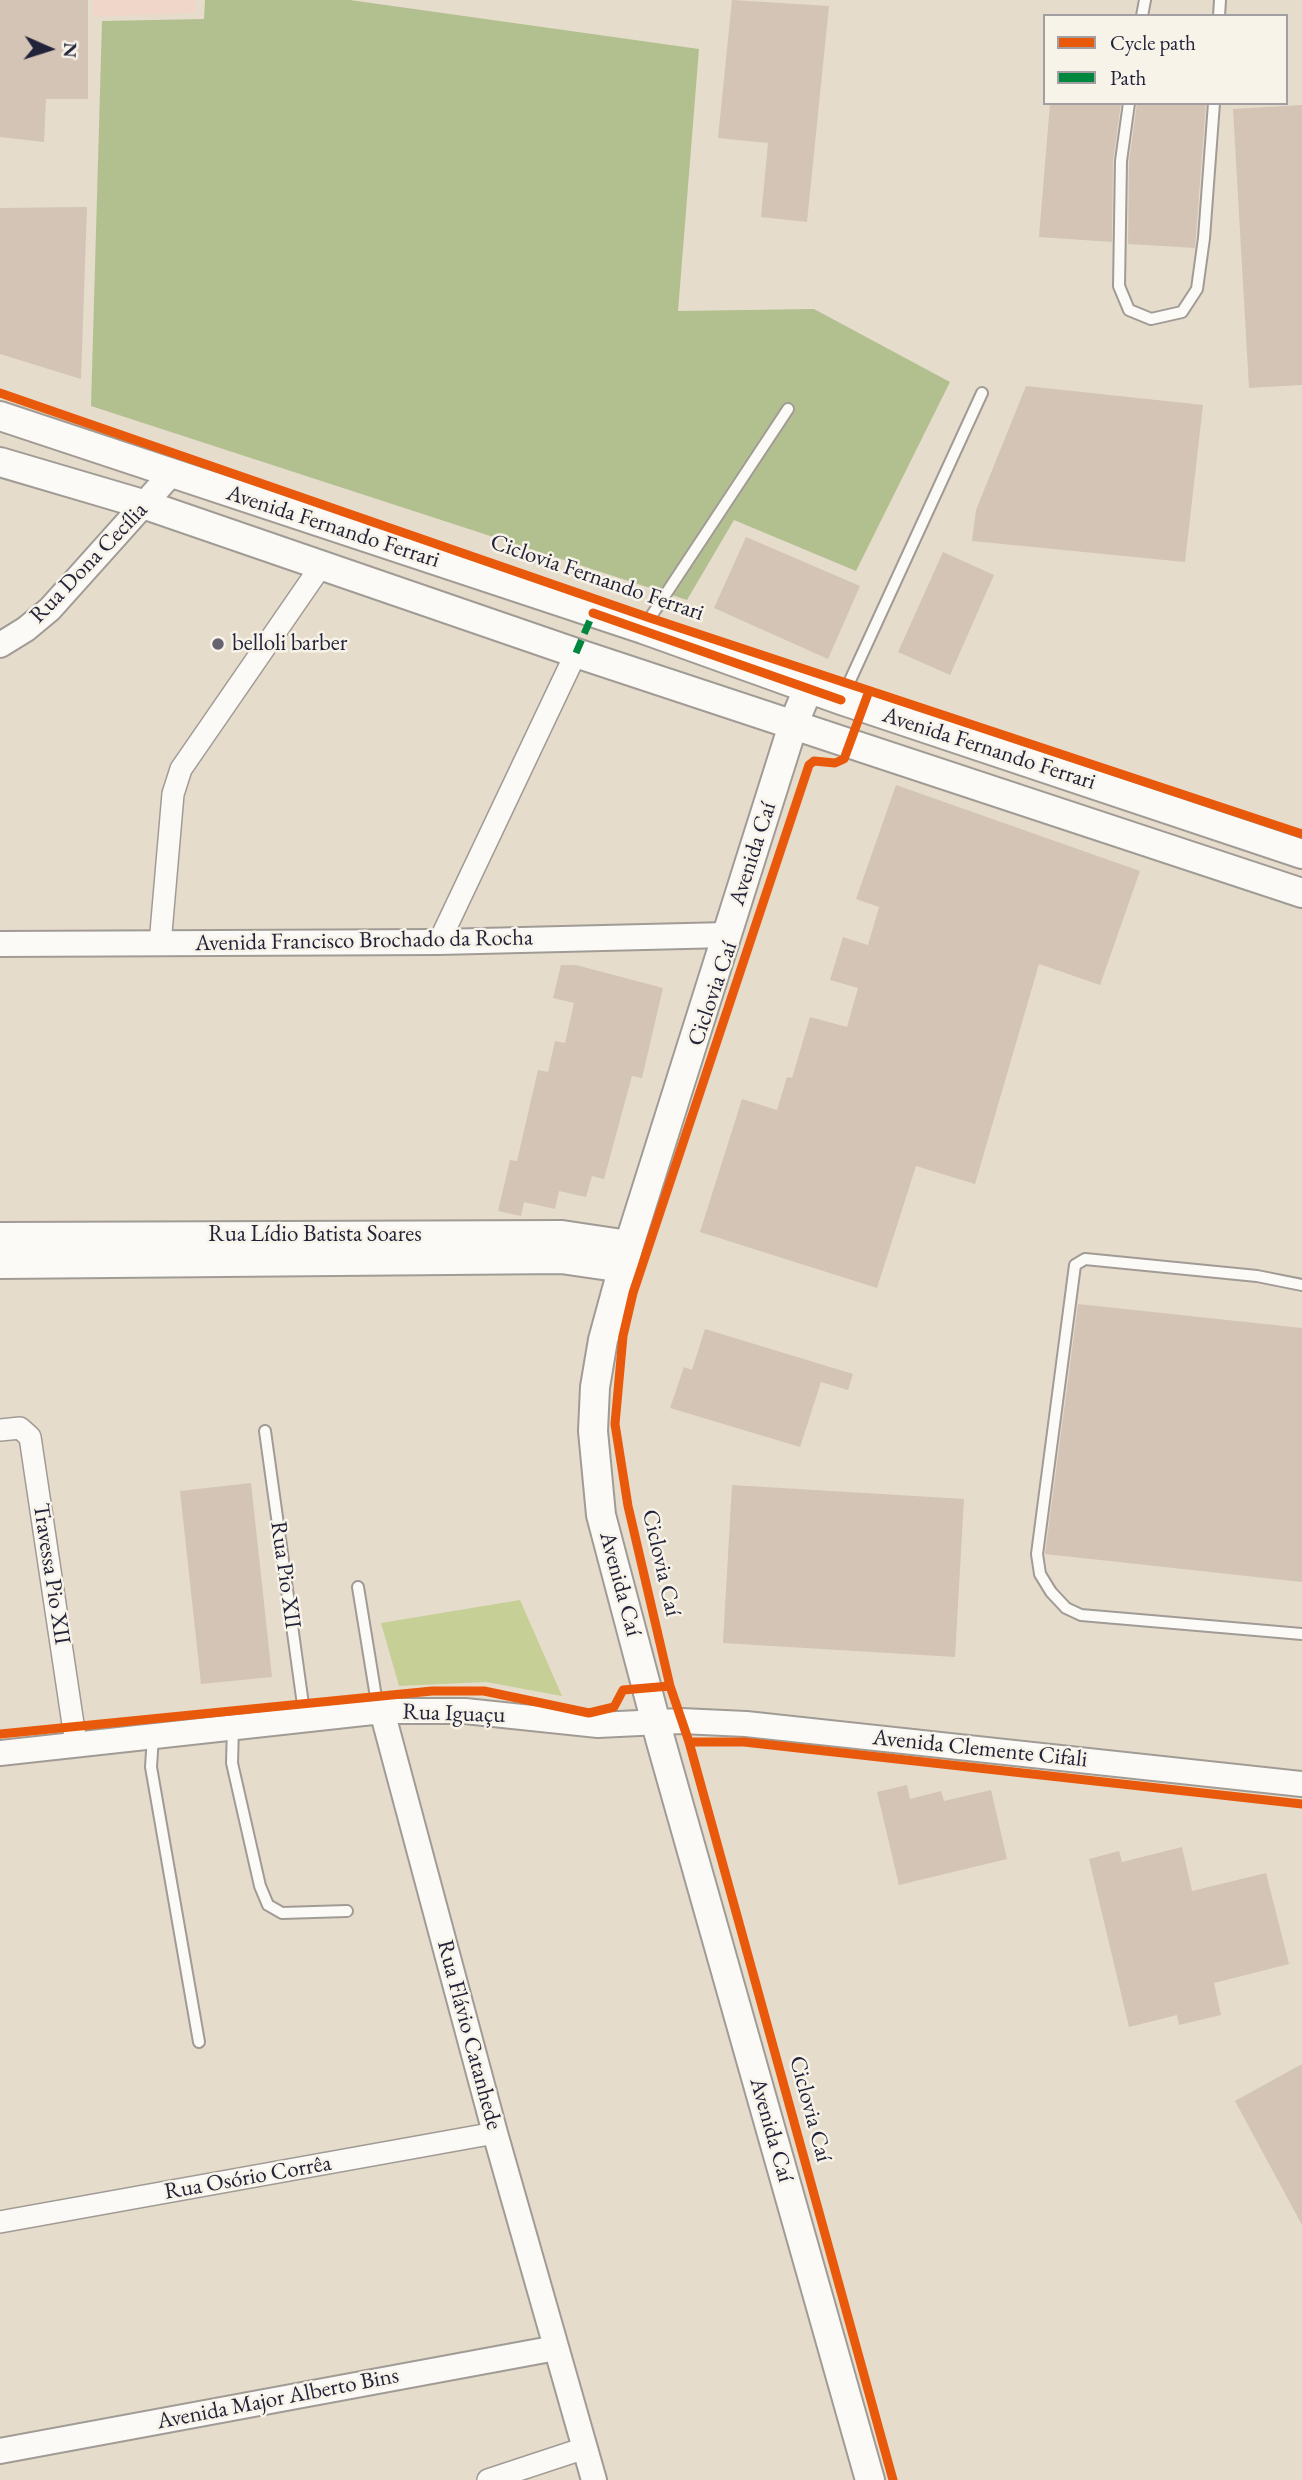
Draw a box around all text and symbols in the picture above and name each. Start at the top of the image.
north arrow [14,14,84,84]
legend [1043,14,1288,105]
text: Cycle path [1110,29,1196,56]
text: N [58,42,83,58]
text: Path [1110,64,1146,91]
street label: Avenida Fernando Ferrari [223,479,443,575]
street label: Rua Dona Cecília [24,497,154,629]
street label: Ciclovia Fernando Ferrari [487,528,707,628]
place label: belloli barber [232,630,347,658]
marker: belloli barber [210,636,226,652]
street label: Avenida Fernando Ferrari [879,701,1099,797]
street label: Avenida Caí [723,799,783,909]
street label: Avenida Francisco Brochado da Rocha [195,924,533,958]
street label: Ciclovia Caí [682,938,744,1050]
street label: Rua Lídio Batista Soares [208,1221,422,1249]
street label: Travessa Pio XII [26,1501,76,1647]
street label: Ciclovia Caí [635,1507,687,1619]
street label: Rua Pio XII [264,1519,306,1631]
street label: Avenida Caí [593,1529,647,1639]
street label: Rua Iguaçu [402,1698,506,1730]
street label: Avenida Clemente Cifali [871,1724,1089,1774]
street label: Rua Flávio Catanhede [430,1937,508,2133]
street label: Ciclovia Caí [783,2053,837,2165]
street label: Avenida Caí [743,2075,799,2185]
street label: Rua Osório Corrêa [162,2150,334,2206]
street label: Avenida Major Alberto Bins [155,2362,401,2436]

